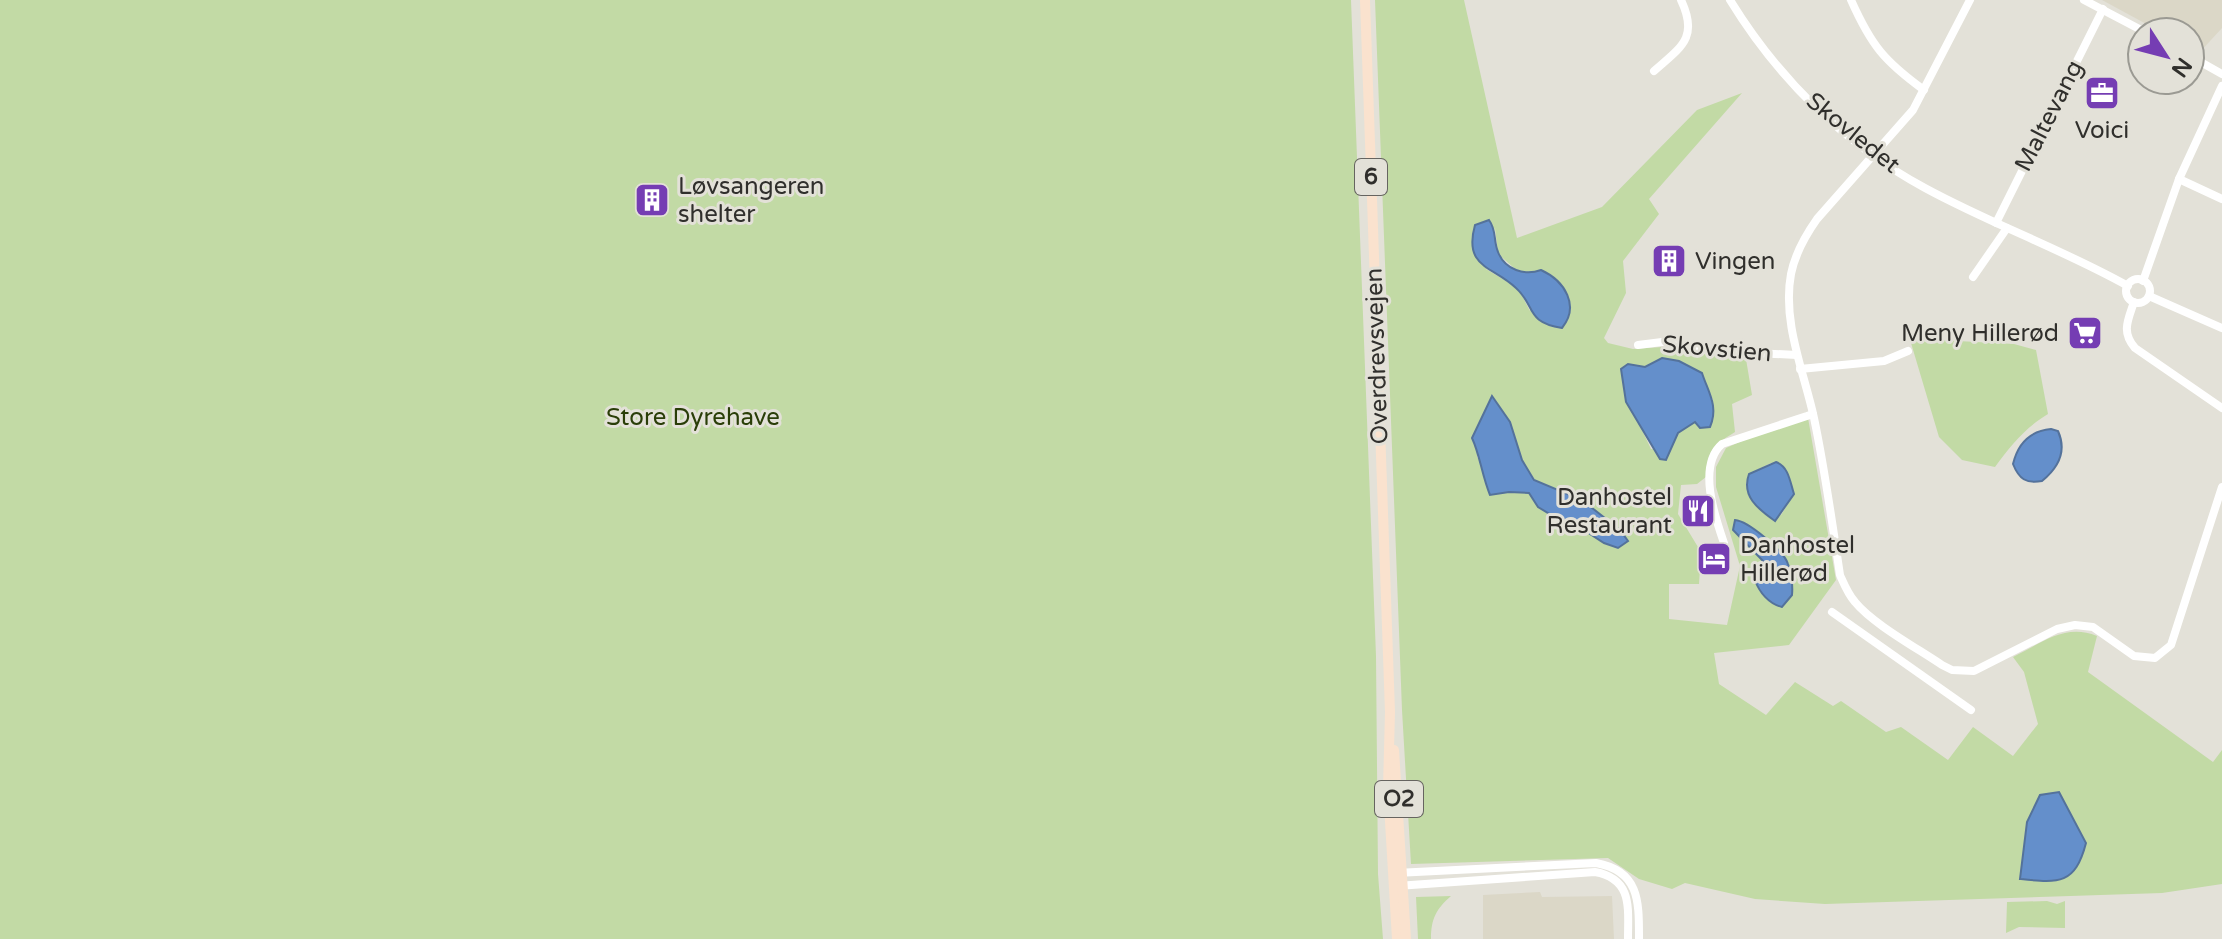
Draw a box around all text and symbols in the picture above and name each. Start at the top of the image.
north arrow [2126,16,2206,96]
text: N [2166,52,2197,82]
street label: Maltevang [2009,56,2089,176]
office icon: Voici [2083,74,2121,112]
street label: Skovledet [1800,86,1906,180]
place label: Voici [2075,116,2129,145]
road number: 6 [1355,159,1387,195]
place label: Løvsangeren shelter [678,172,824,229]
building icon: Løvsangeren shelter [633,181,671,219]
building icon: Vingen [1650,242,1688,280]
place label: Vingen [1695,247,1775,276]
street label: Overdrevsvejen [1359,267,1395,445]
supermarket icon: Meny Hillerød [2066,314,2104,352]
place label: Meny Hillerød [1901,319,2059,348]
street label: Skovstien [1661,330,1773,368]
park label: Store Dyrehave [606,403,780,432]
place label: Danhostel Restaurant [1547,483,1672,540]
restaurant icon: Danhostel Restaurant [1679,492,1717,530]
place label: Danhostel Hillerød [1740,531,1855,588]
hotel icon: Danhostel Hillerød [1695,540,1733,578]
road number: O2 [1375,781,1423,817]

